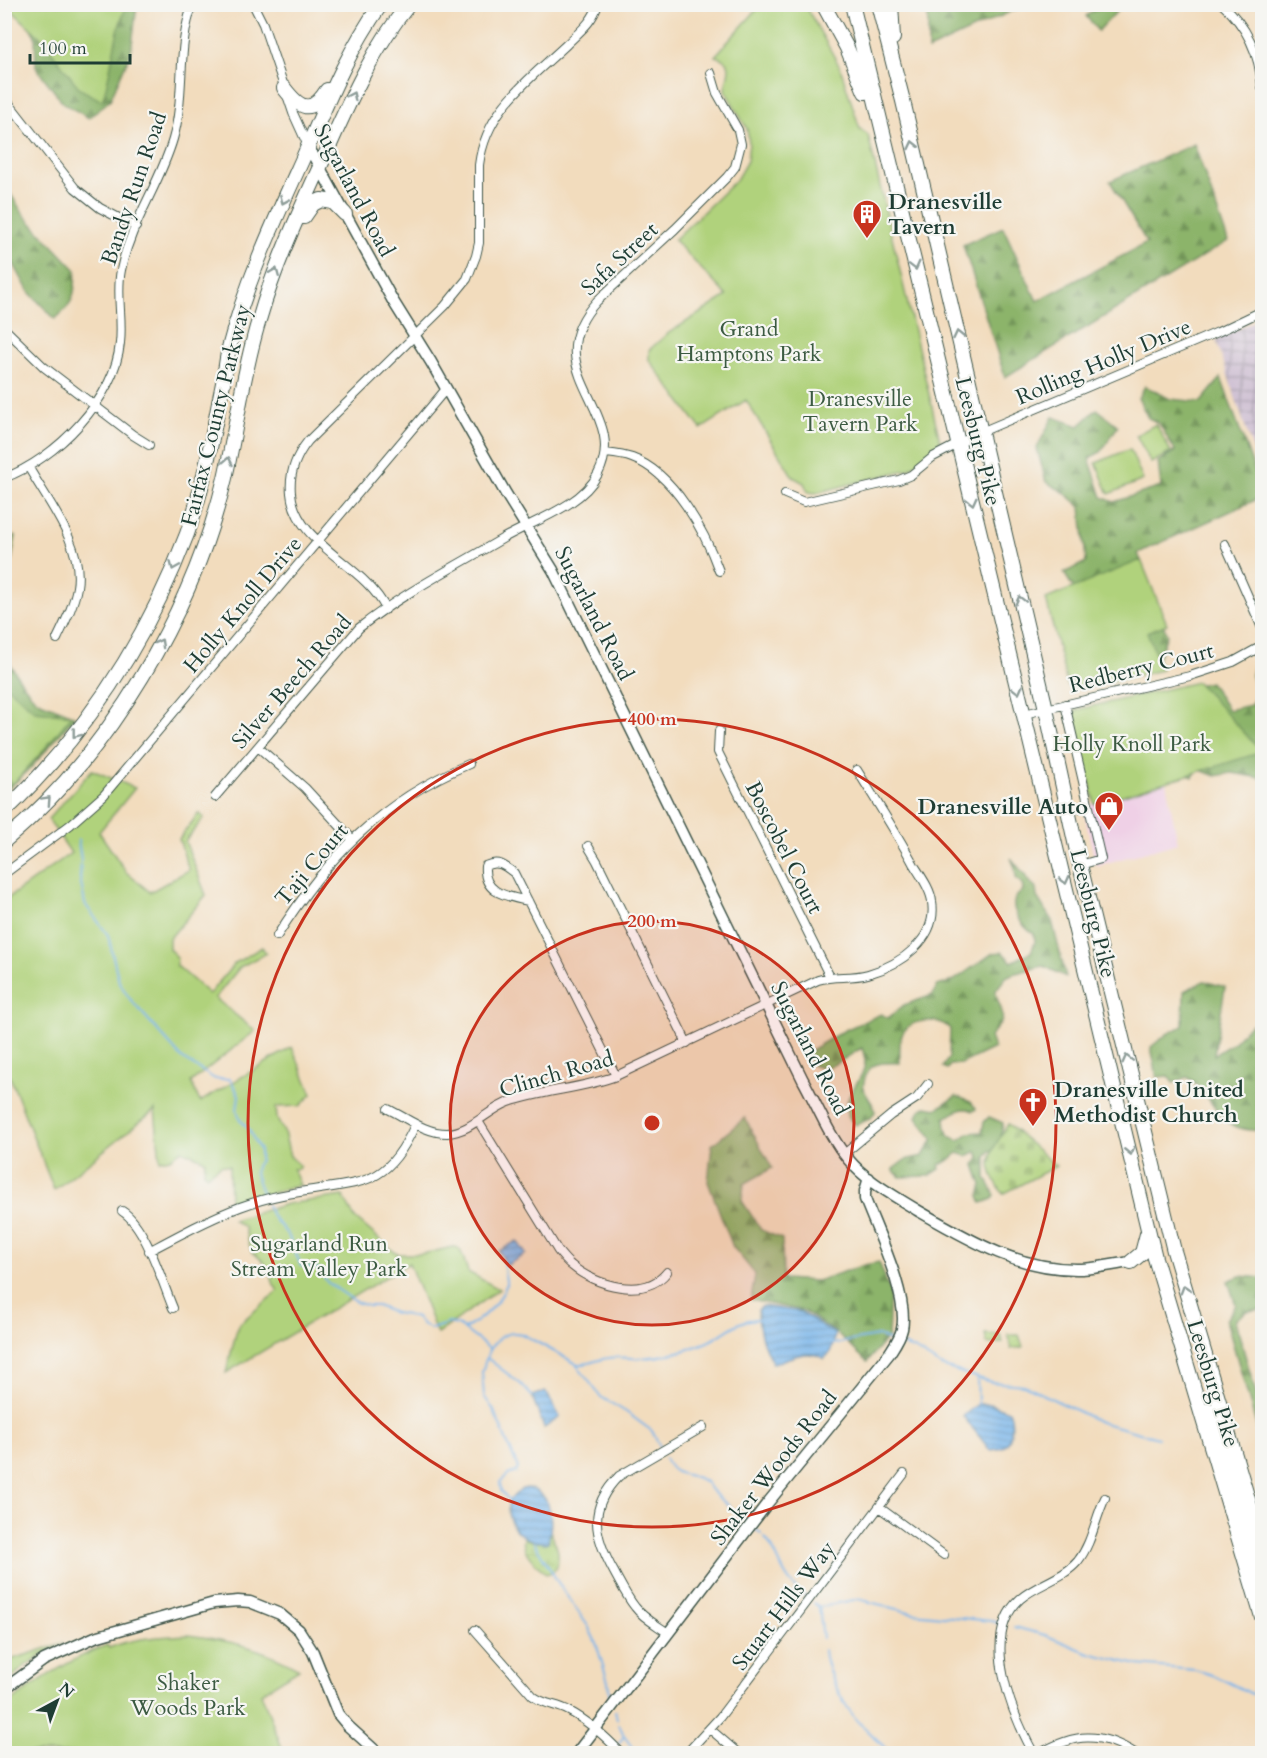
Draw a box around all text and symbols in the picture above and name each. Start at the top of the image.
scale bar [30,27,130,65]
text: 100 m [39,36,87,61]
one-way arrow [345,91,357,102]
street label: Bandy Run Road [94,107,174,269]
street label: Sugarland Road [306,119,402,262]
one-way arrow [908,140,921,150]
place label: Dranesville Tavern [888,187,1003,242]
one-way arrow [279,193,291,204]
building icon: Dranesville Tavern [851,198,883,240]
street label: Safa Street [575,215,665,302]
one-way arrow [907,260,920,270]
one-way arrow [268,267,280,278]
street label: Fairfax County Parkway [174,301,258,530]
street label: Rolling Holly Drive [1011,311,1196,412]
park label: Grand Hamptons Park [676,314,822,369]
one-way arrow [953,330,966,340]
street label: Leesburg Pike [948,374,1009,509]
park label: Dranesville Tavern Park [802,384,918,439]
one-way arrow [221,456,234,466]
one-way arrow [965,495,977,506]
street label: Holly Knoll Drive [177,530,309,679]
street label: Sugarland Road [547,541,641,686]
one-way arrow [169,560,181,571]
one-way arrow [1014,595,1027,605]
street label: Silver Beech Road [225,608,359,755]
street label: Redberry Court [1066,635,1217,700]
one-way arrow [153,639,164,649]
one-way arrow [1011,685,1024,695]
text: 400 m [627,707,677,732]
one-way arrow [73,727,84,738]
park label: Holly Knoll Park [1052,729,1212,759]
street label: Boscobel Court [738,776,830,919]
shop icon: Dranesville Auto [1093,790,1125,832]
place label: Dranesville Auto [917,792,1088,822]
one-way arrow [39,797,50,808]
street label: Taji Court [268,817,355,912]
street label: Leesburg Pike [1063,846,1124,981]
one-way arrow [1057,875,1070,885]
text: 200 m [627,909,677,934]
street label: Sugarland Road [763,976,857,1121]
street label: Clinch Road [496,1043,617,1105]
one-way arrow [1122,1055,1135,1065]
place label: Dranesville United Methodist Church [1054,1075,1244,1130]
church icon: Dranesville United Methodist Church [1017,1086,1049,1128]
centre of rings [642,1113,662,1133]
one-way arrow [1123,1146,1136,1156]
park label: Sugarland Run Stream Valley Park [231,1229,408,1284]
one-way arrow [1180,1284,1192,1295]
street label: Leesburg Pike [1179,1316,1247,1451]
street label: Shaker Woods Road [704,1383,844,1552]
street label: Stuart Hills Way [725,1534,843,1676]
park label: Shaker Woods Park [129,1668,246,1723]
north arrow [27,1671,87,1731]
text: N [54,1678,79,1703]

